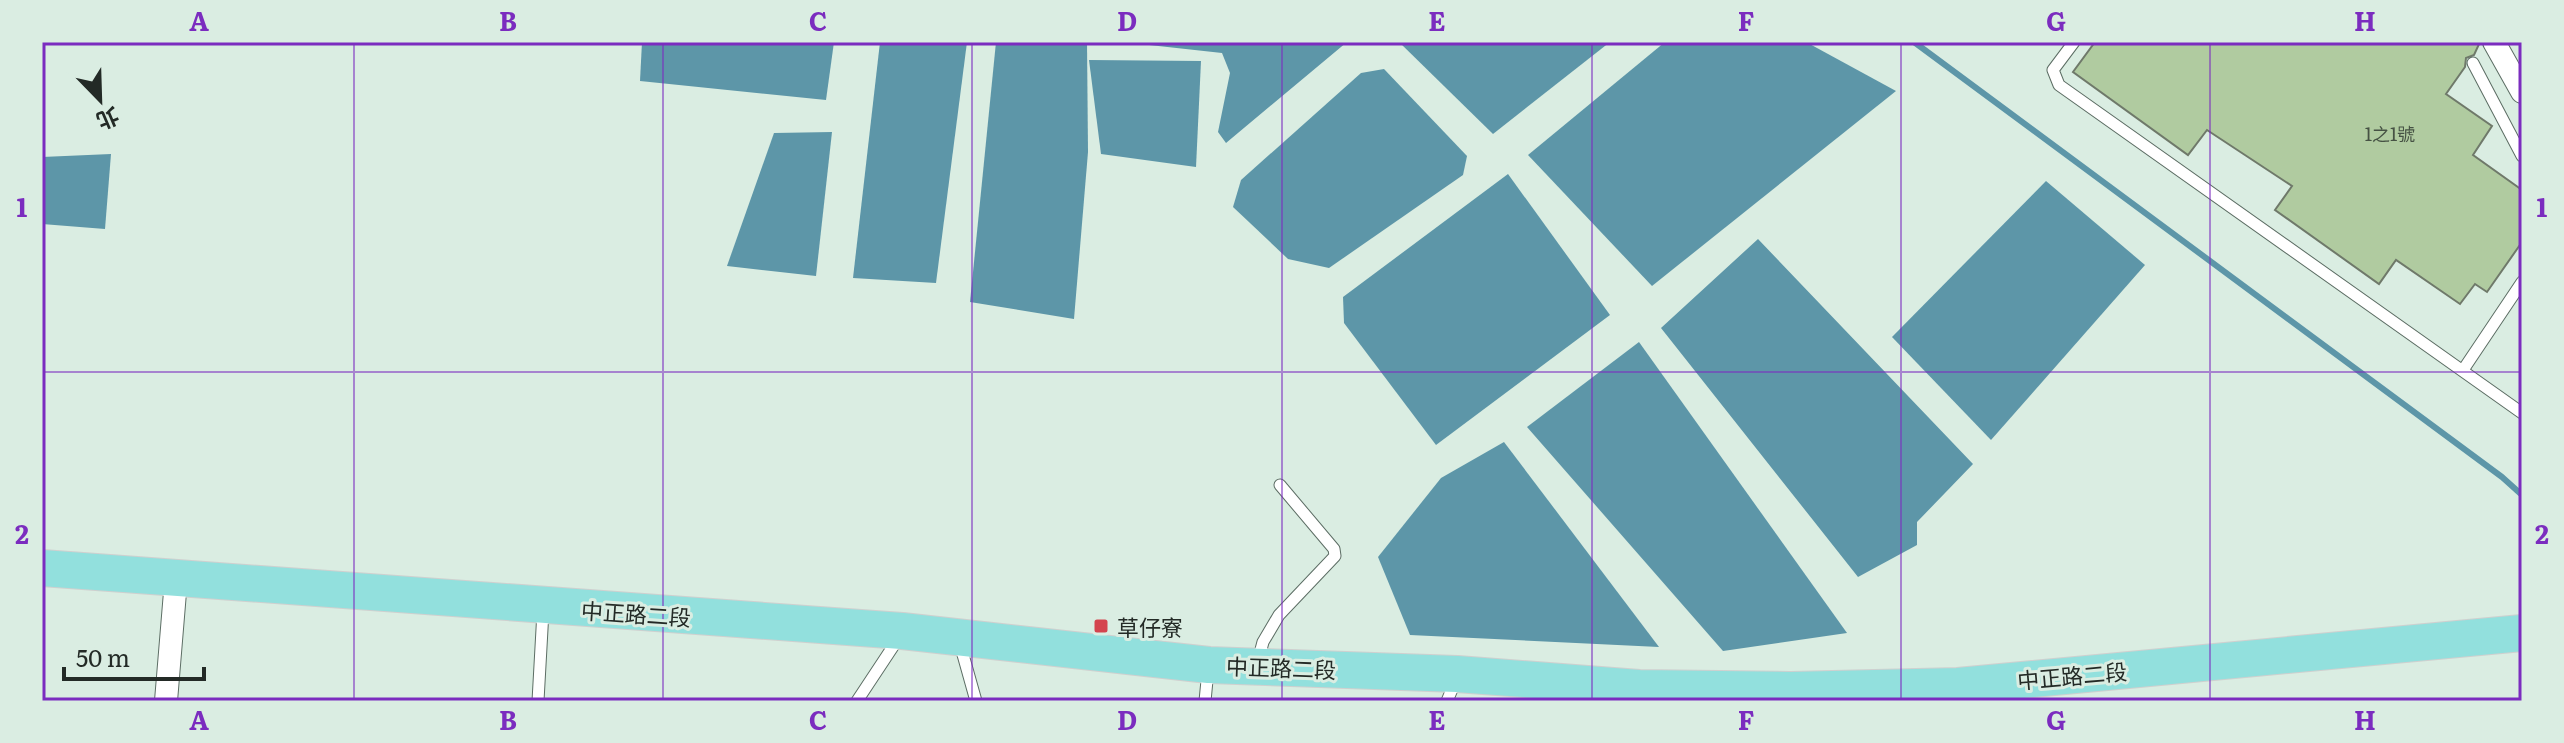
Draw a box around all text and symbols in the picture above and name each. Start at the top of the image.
text: A [189,0,209,39]
text: B [499,0,517,39]
text: C [809,0,827,39]
text: D [1117,0,1137,39]
text: E [1428,0,1446,39]
text: F [1738,0,1754,39]
text: G [2046,0,2066,39]
text: H [2354,0,2376,39]
north arrow [60,60,140,140]
text: 北 [92,100,125,139]
house number: 1之1號 [2365,120,2415,147]
text: 1 [17,186,28,225]
text: 1 [2537,186,2548,225]
text: 2 [15,513,29,552]
text: 2 [2535,513,2549,552]
street label: 中正路二段 [580,593,692,633]
place label: 草仔寮 [1117,610,1183,643]
marker: 草仔寮 [1092,617,1110,635]
scale bar [64,631,204,681]
text: 50 m [76,639,130,674]
street label: 中正路二段 [1225,649,1337,685]
street label: 中正路二段 [2016,654,2128,696]
text: A [189,699,209,738]
text: B [499,699,517,738]
text: C [809,699,827,738]
text: D [1117,699,1137,738]
text: E [1428,699,1446,738]
text: F [1738,699,1754,738]
text: G [2046,699,2066,738]
text: H [2354,699,2376,738]

